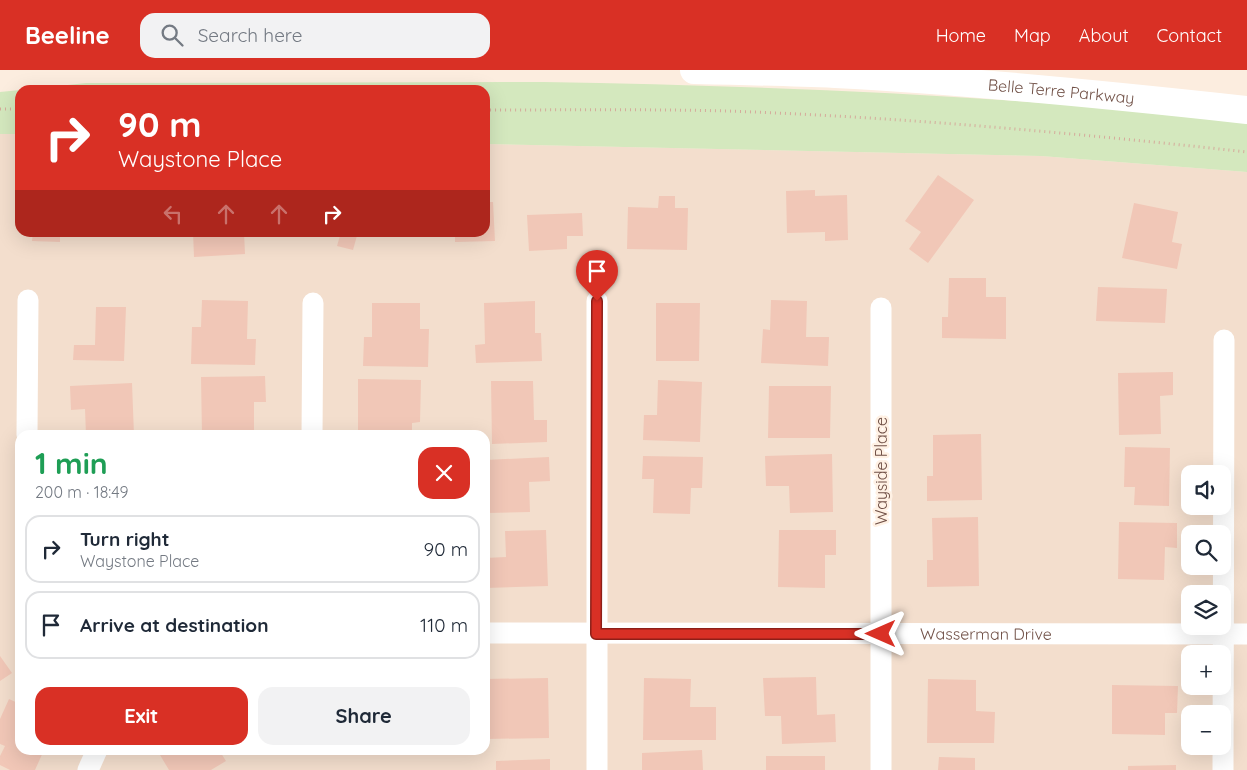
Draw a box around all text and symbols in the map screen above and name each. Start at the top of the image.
search box [140,13,490,58]
text: Beeline [25,20,110,50]
icon: search [158,21,186,49]
text: Search here [198,23,303,47]
text: Home [936,24,986,47]
text: Map [1014,24,1051,47]
text: About [1079,24,1129,47]
text: Contact [1157,24,1222,47]
street label: Belle Terre Parkway [987,74,1136,108]
text: 90 m [118,102,201,146]
icon: right [35,105,100,170]
text: Waystone Place [118,145,282,173]
icon: left [159,200,187,228]
icon: ahead [212,200,240,228]
icon: ahead [265,200,293,228]
icon: right [318,200,346,228]
pin [576,250,618,301]
icon: arrive [583,257,611,285]
street label: Wayside Place [871,417,891,525]
text: 1 min [35,444,108,482]
button: close [418,447,470,499]
map controls [1181,465,1231,755]
button: sound [1181,465,1231,515]
text: 200 m · 18:49 [35,482,128,502]
button: search [1181,525,1231,575]
text: Turn right [80,527,169,551]
icon: right [37,535,65,563]
text: 90 m [424,537,468,561]
text: Waystone Place [80,551,199,571]
button: layers [1181,585,1231,635]
position arrow [854,607,906,659]
icon: arrive [37,611,65,639]
text: Arrive at destination [80,613,269,637]
text: 110 m [420,613,468,637]
street label: Wasserman Drive [920,624,1052,644]
button: + [1181,645,1231,695]
button: Exit [35,687,248,745]
button: Share [258,687,470,745]
button: − [1181,705,1231,755]

